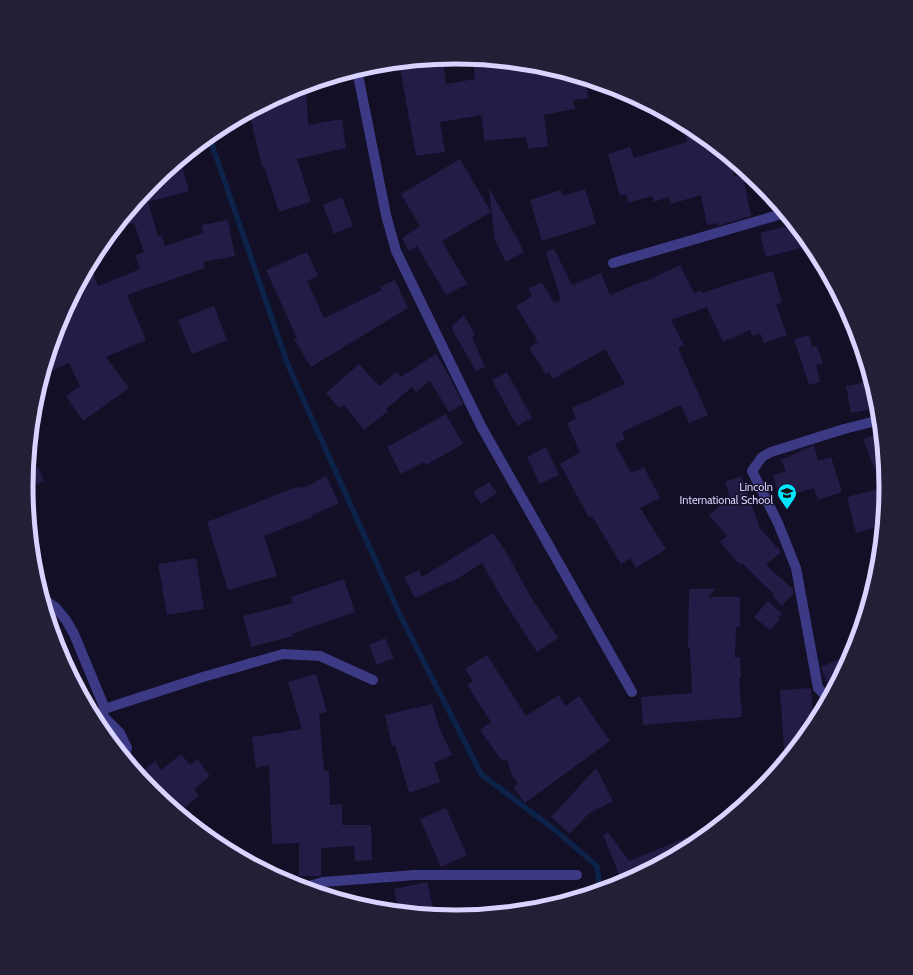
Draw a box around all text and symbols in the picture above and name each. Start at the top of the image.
place label: Lincoln International School [679,480,773,507]
school or university icon: Lincoln International School [776,482,798,510]

